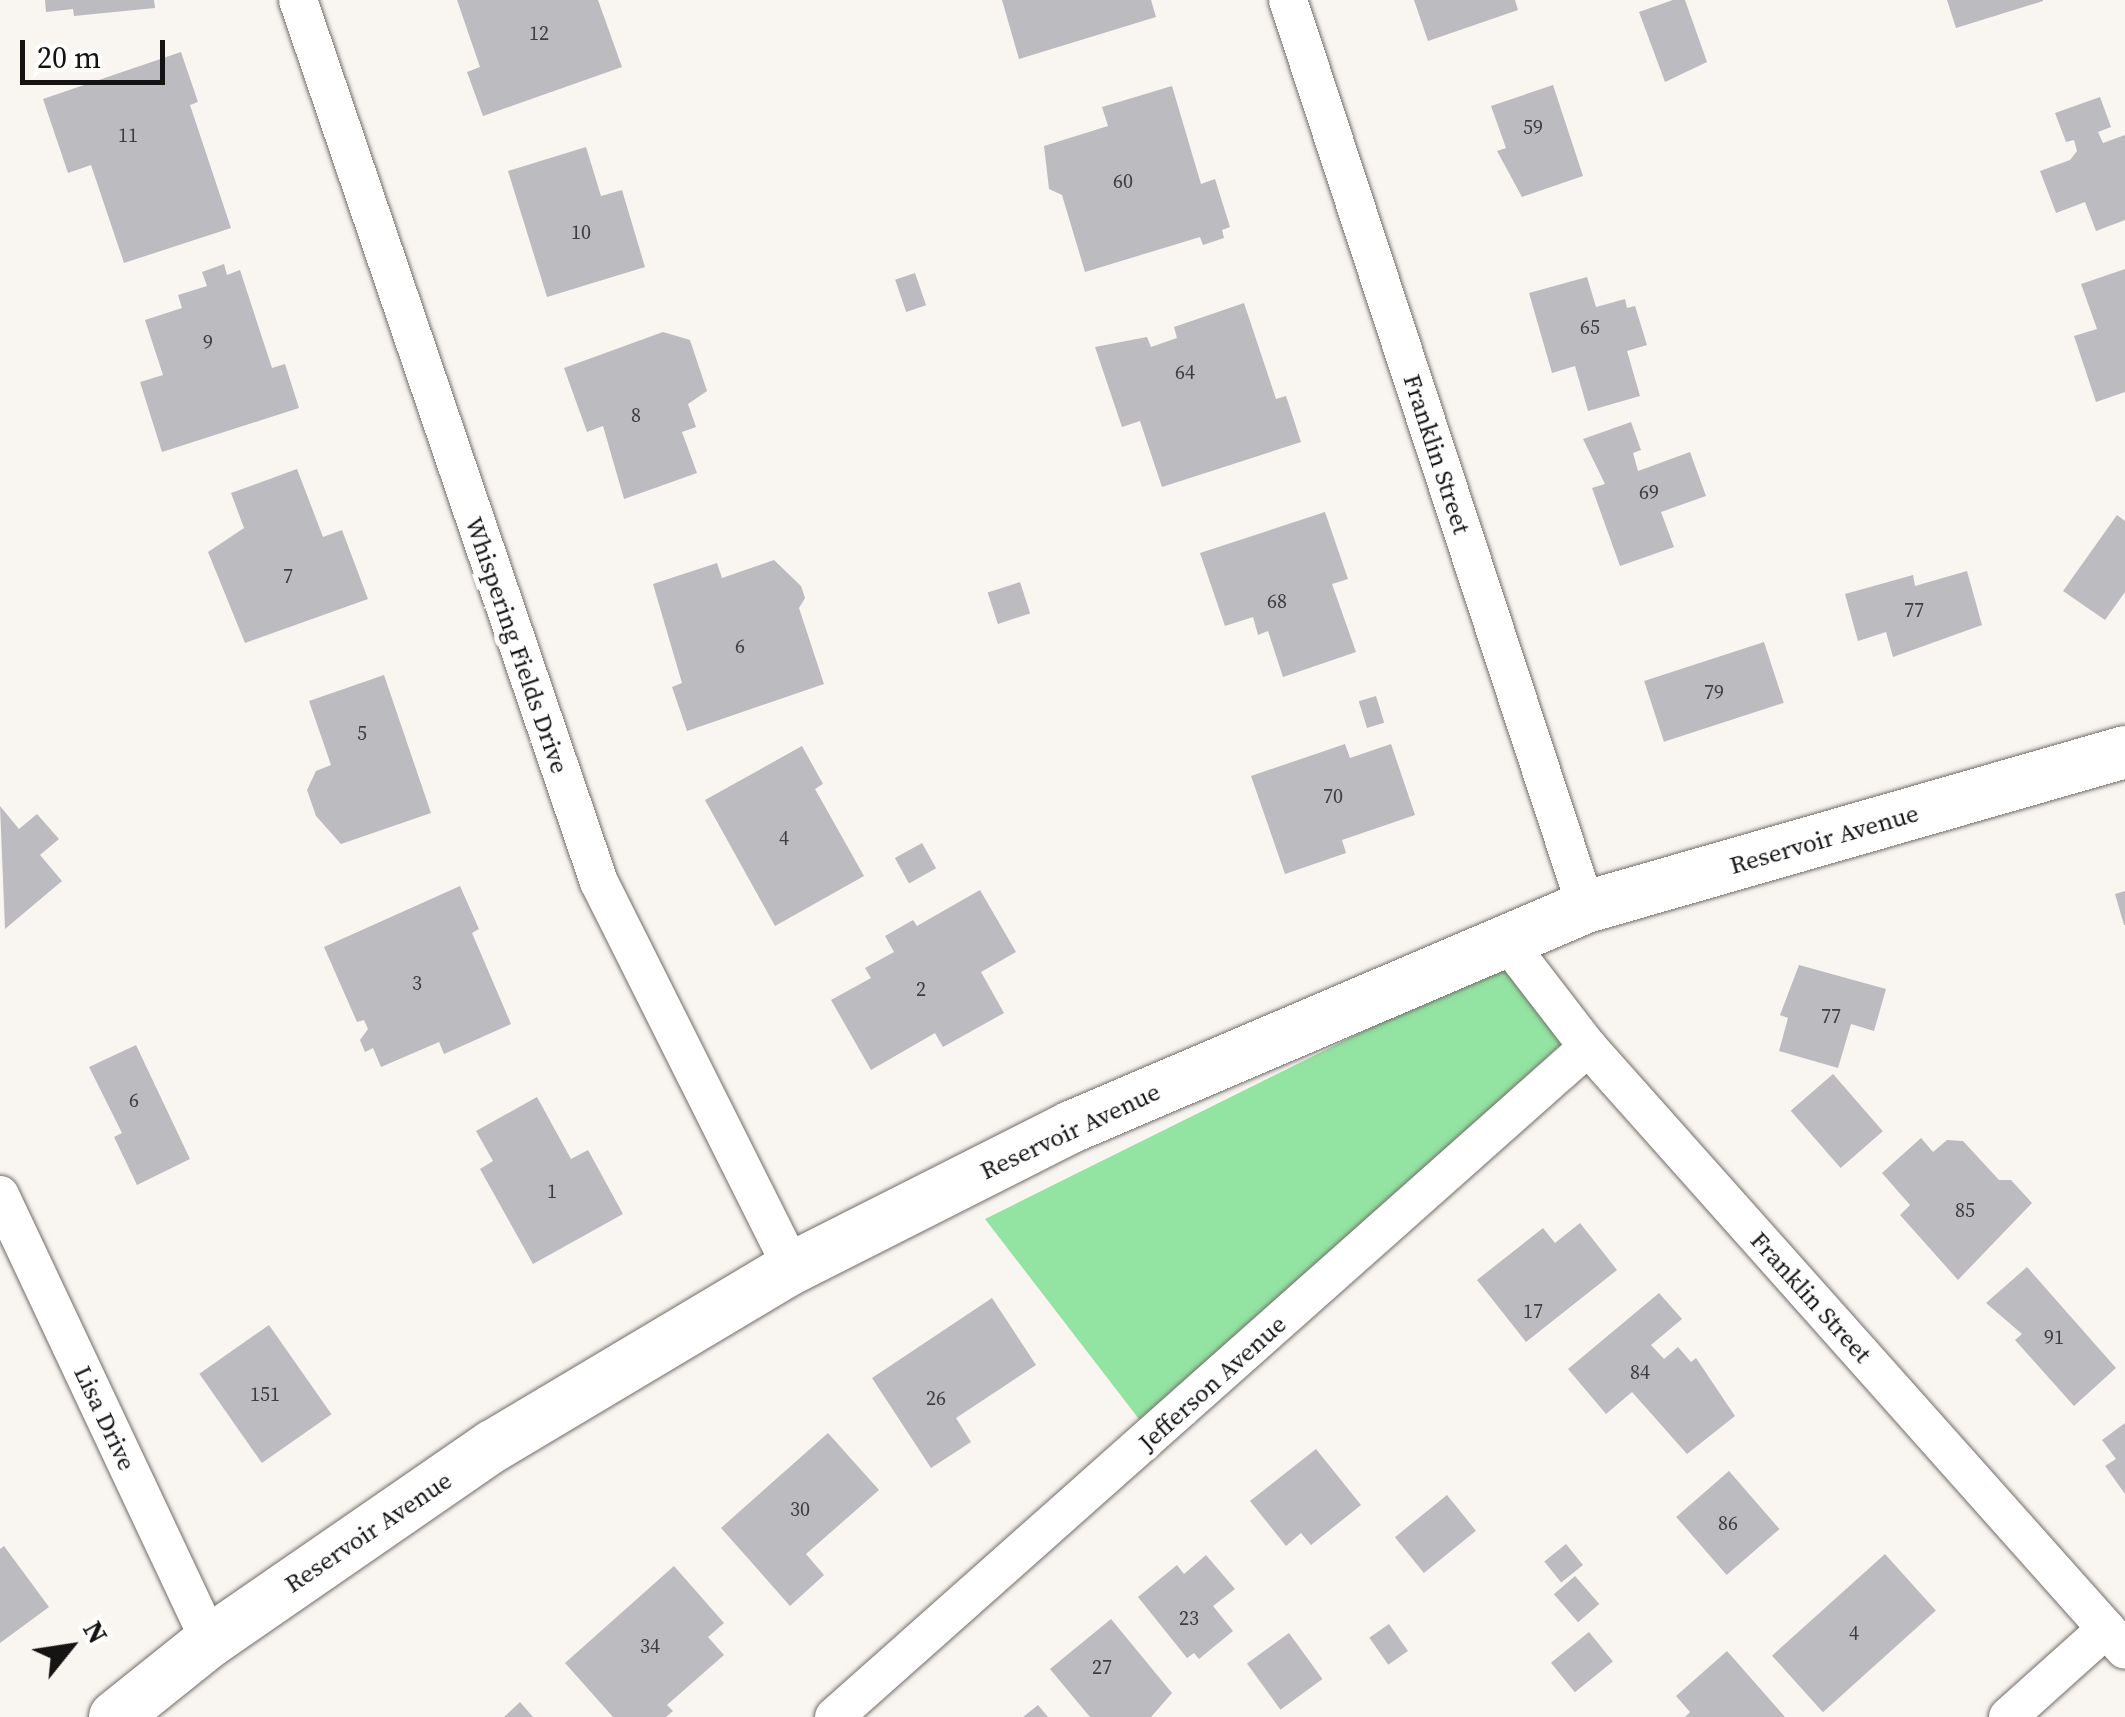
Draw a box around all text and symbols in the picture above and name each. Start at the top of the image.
scale bar [25,20,170,82]
house number: 12 [529,21,549,45]
text: 20 m [37,37,101,78]
house number: 59 [1523,115,1543,139]
house number: 11 [118,123,138,147]
house number: 60 [1113,169,1133,193]
house number: 10 [571,220,591,244]
house number: 65 [1580,315,1600,339]
house number: 9 [203,330,213,354]
house number: 64 [1175,360,1195,384]
street label: Franklin Street [1397,370,1477,538]
house number: 8 [631,403,641,427]
house number: 69 [1639,480,1659,504]
street label: Whispering Fields Drive [459,513,575,777]
house number: 7 [283,564,293,588]
house number: 68 [1267,589,1287,613]
house number: 77 [1904,598,1924,622]
house number: 6 [735,634,745,658]
house number: 79 [1704,680,1724,704]
house number: 5 [357,721,367,745]
house number: 70 [1323,784,1343,808]
street label: Reservoir Avenue [1726,798,1922,880]
house number: 4 [779,826,789,850]
house number: 3 [412,971,422,995]
house number: 2 [916,977,926,1001]
house number: 77 [1821,1004,1841,1028]
street label: Reservoir Avenue [975,1076,1165,1186]
house number: 6 [129,1088,139,1112]
house number: 1 [547,1179,557,1203]
house number: 85 [1955,1198,1975,1222]
street label: Franklin Street [1744,1225,1878,1369]
house number: 17 [1523,1299,1543,1323]
street label: Jefferson Avenue [1132,1309,1292,1457]
house number: 91 [2044,1325,2064,1349]
house number: 84 [1630,1360,1650,1384]
street label: Lisa Drive [68,1361,142,1475]
house number: 151 [250,1382,280,1406]
house number: 26 [926,1386,946,1410]
street label: Reservoir Avenue [279,1465,457,1599]
house number: 30 [790,1497,810,1521]
house number: 86 [1718,1511,1738,1535]
north arrow [20,1597,120,1697]
house number: 23 [1179,1606,1199,1630]
text: N [74,1614,118,1650]
house number: 4 [1849,1621,1859,1645]
house number: 34 [640,1634,660,1658]
house number: 27 [1092,1655,1112,1679]

